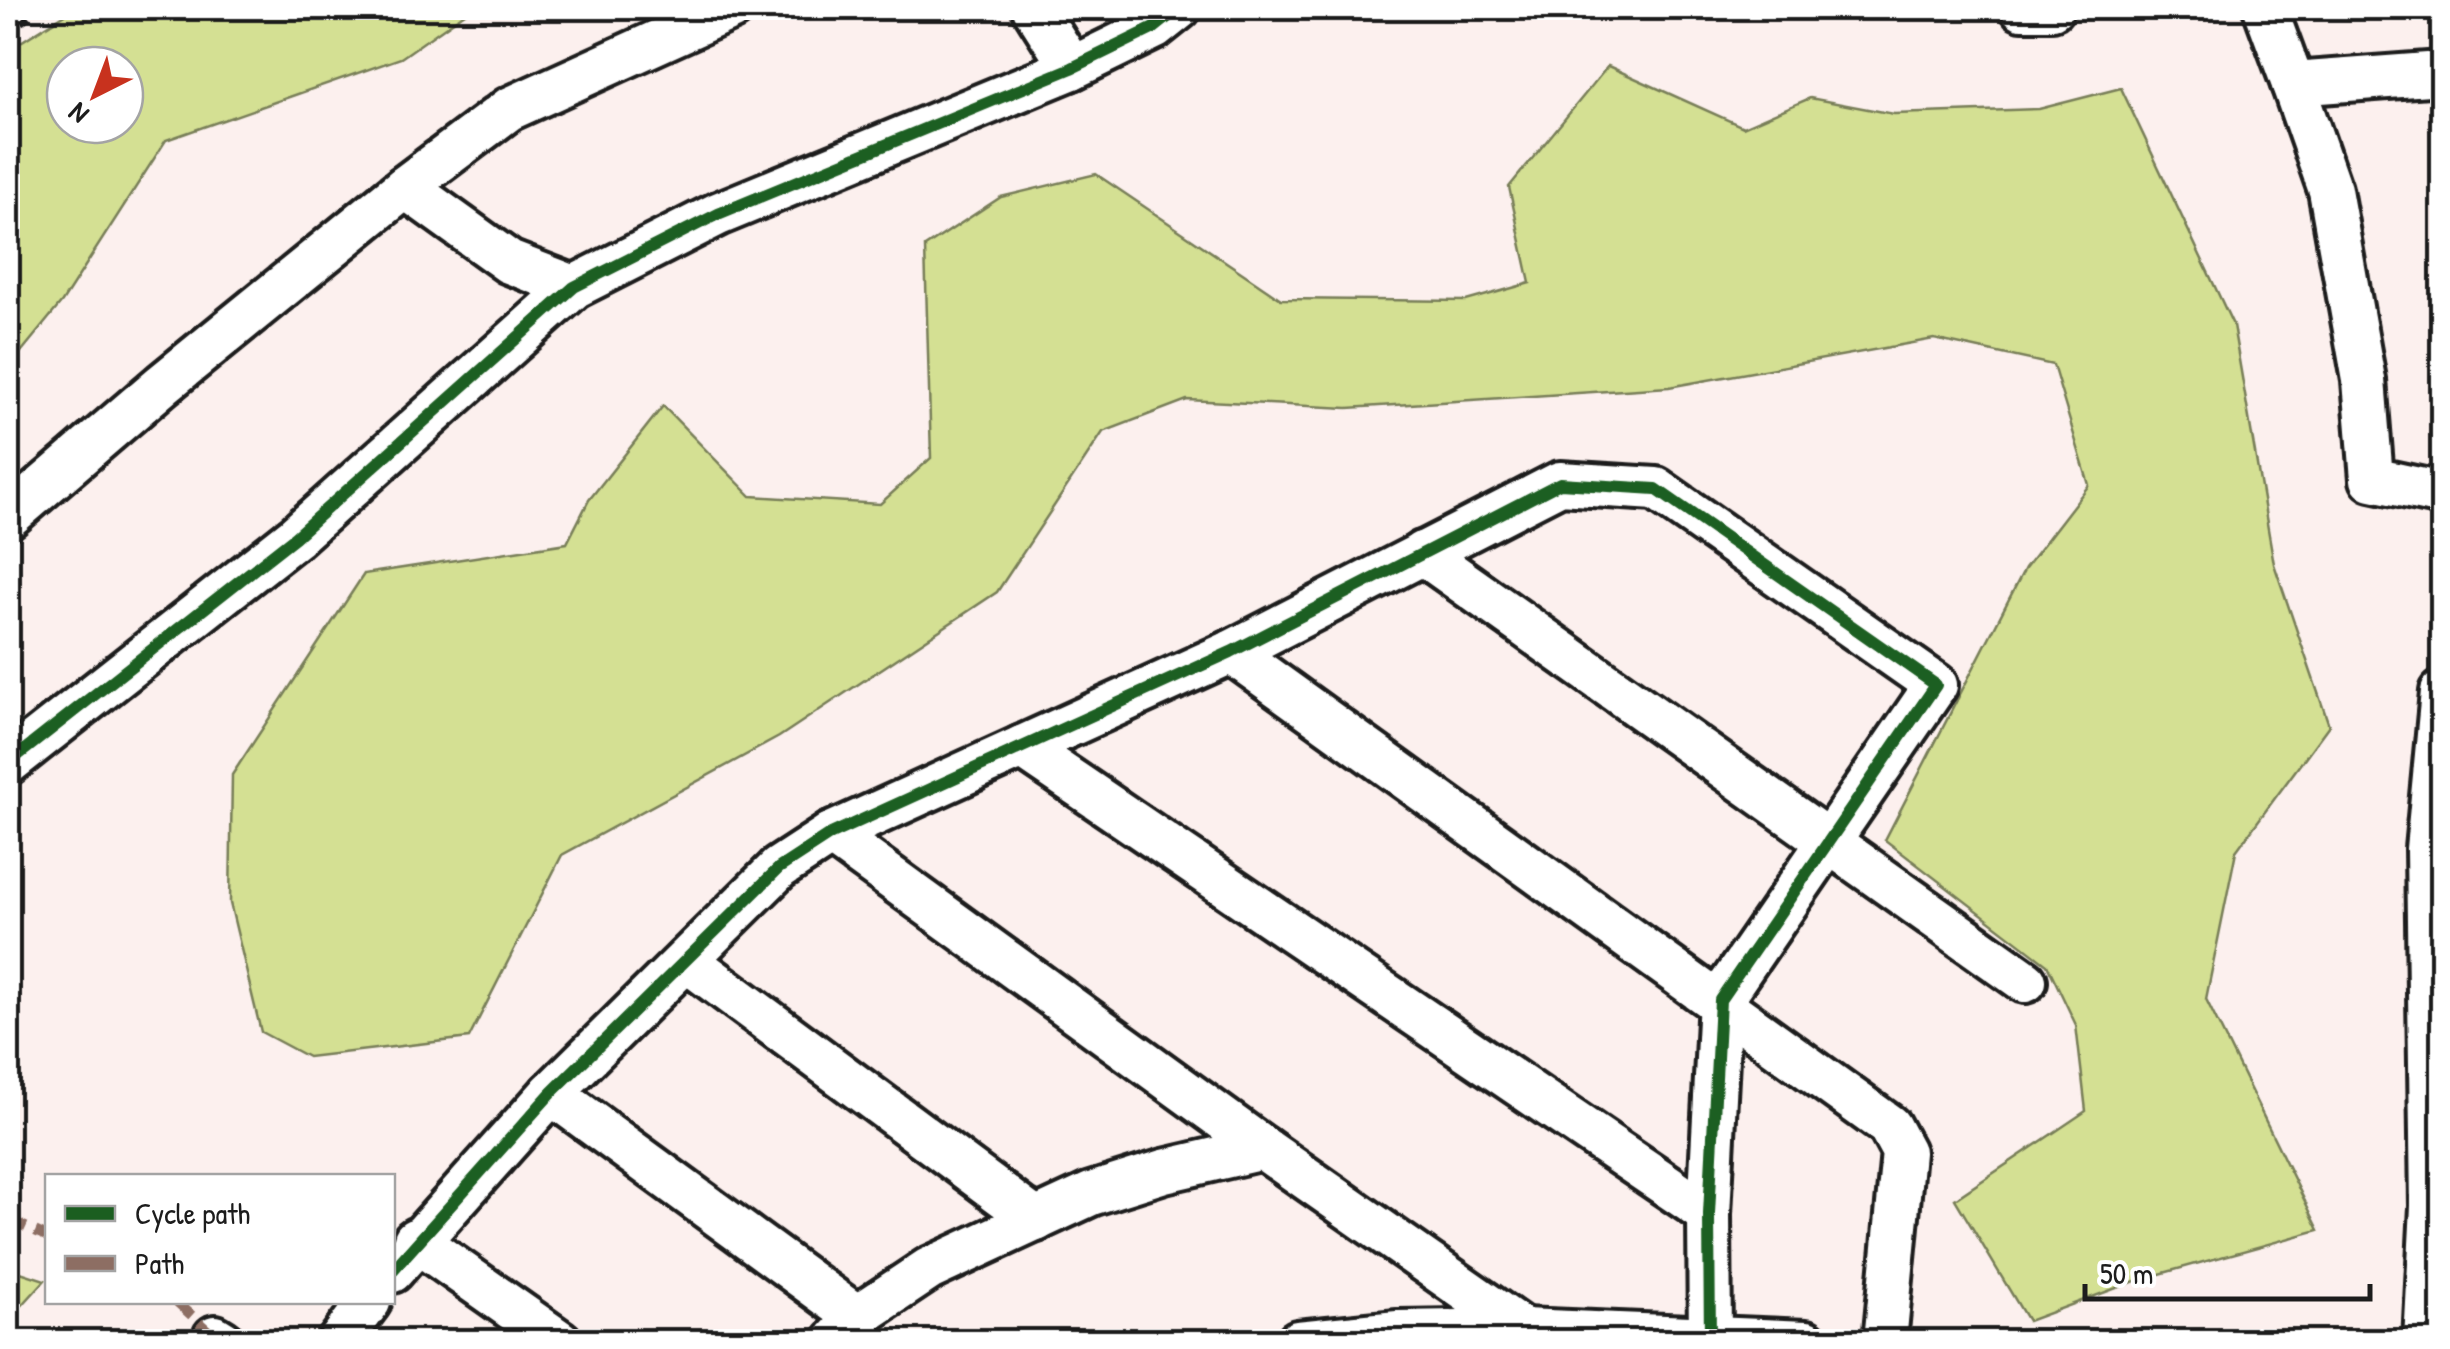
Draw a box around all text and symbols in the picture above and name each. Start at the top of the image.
north arrow [45,45,145,145]
text: N [60,94,97,133]
legend [45,1174,395,1304]
text: Cycle path [135,1193,250,1233]
scale bar [2085,1239,2370,1301]
text: Path [135,1243,184,1283]
text: 50 m [2100,1253,2153,1293]

